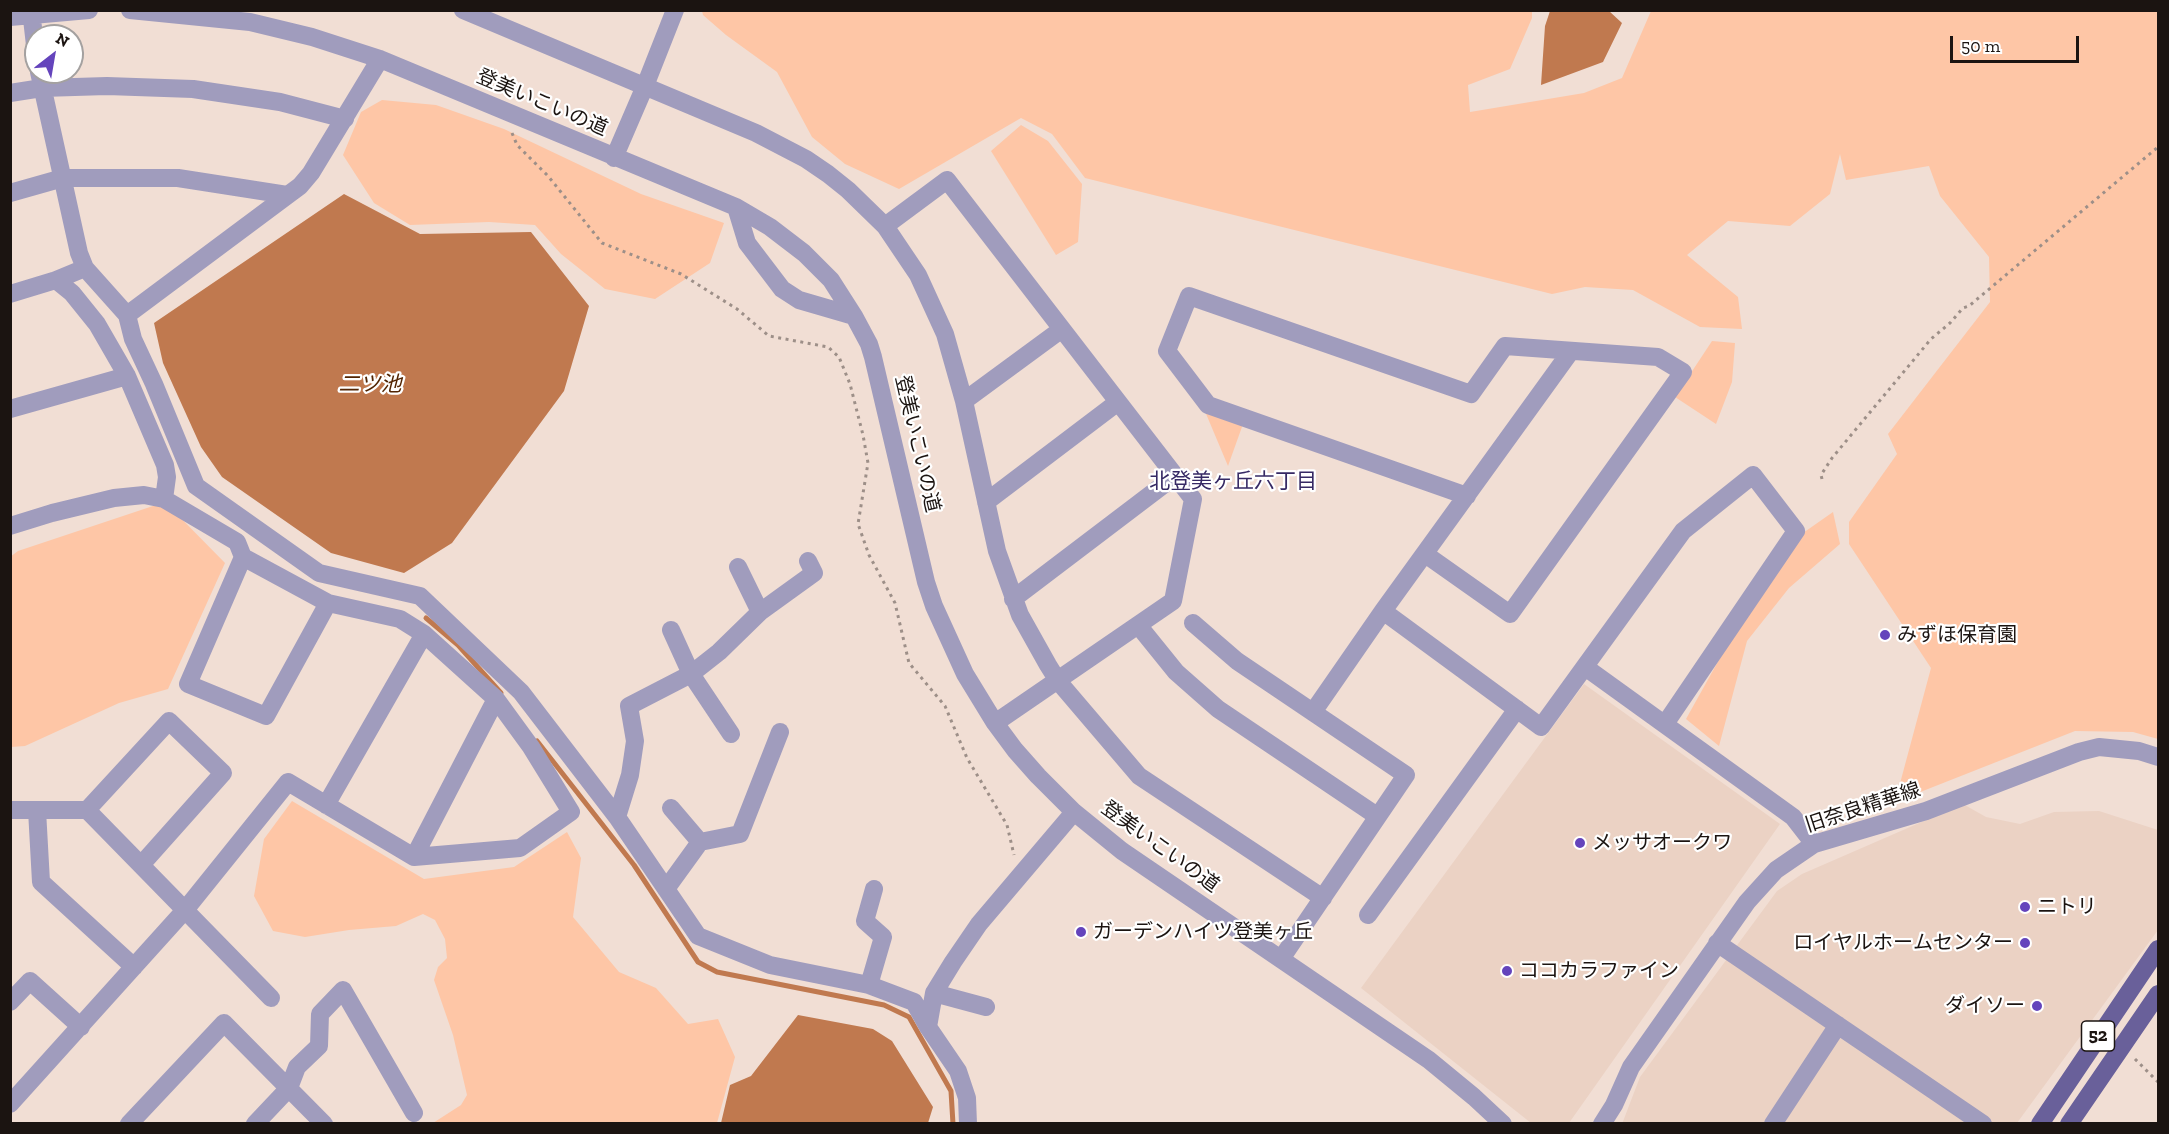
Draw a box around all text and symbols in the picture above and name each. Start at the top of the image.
north arrow [24,24,84,84]
scale bar [1953,24,2082,62]
text: N [52,29,73,51]
text: 50 m [1961,35,2000,57]
street label: 登美いこいの道 [473,65,611,141]
water label: 二ツ池 [339,372,401,398]
street label: 登美いこいの道 [890,373,944,515]
district label: 北登美ヶ丘六丁目 [1149,469,1317,495]
place label: みずほ保育園 [1897,623,2017,647]
marker: みずほ保育園 [1878,628,1892,642]
street label: 旧奈良精華線 [1802,778,1924,838]
street label: 登美いこいの道 [1096,796,1224,898]
place label: メッサオークワ [1592,831,1732,855]
marker: メッサオークワ [1573,836,1587,850]
place label: ニトリ [2037,895,2097,919]
marker: ニトリ [2018,900,2032,914]
place label: ガーデンハイツ登美ヶ丘 [1093,920,1313,944]
marker: ガーデンハイツ登美ヶ丘 [1074,925,1088,939]
place label: ロイヤルホームセンター [1793,931,2013,955]
marker: ロイヤルホームセンター [2018,936,2032,950]
place label: ココカラファイン [1519,959,1679,983]
marker: ココカラファイン [1500,964,1514,978]
place label: ダイソー [1945,994,2025,1018]
marker: ダイソー [2030,999,2044,1013]
road number: 52 [2082,1021,2114,1051]

